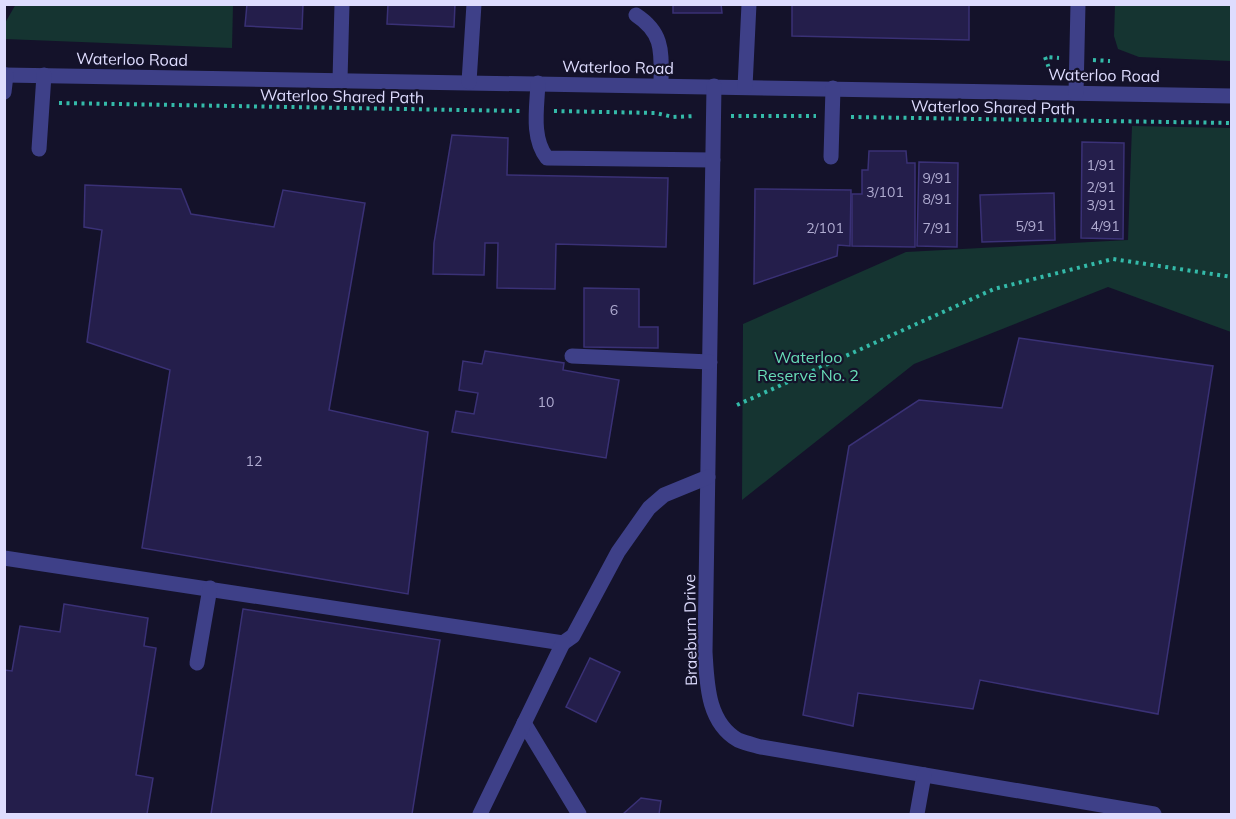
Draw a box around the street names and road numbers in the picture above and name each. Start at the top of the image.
street label: Waterloo Road [76,48,188,70]
street label: Waterloo Road [562,56,674,78]
street label: Waterloo Road [1048,64,1160,86]
street label: Waterloo Shared Path [260,85,424,107]
street label: Waterloo Shared Path [911,96,1075,118]
street label: Braeburn Drive [679,574,701,686]

